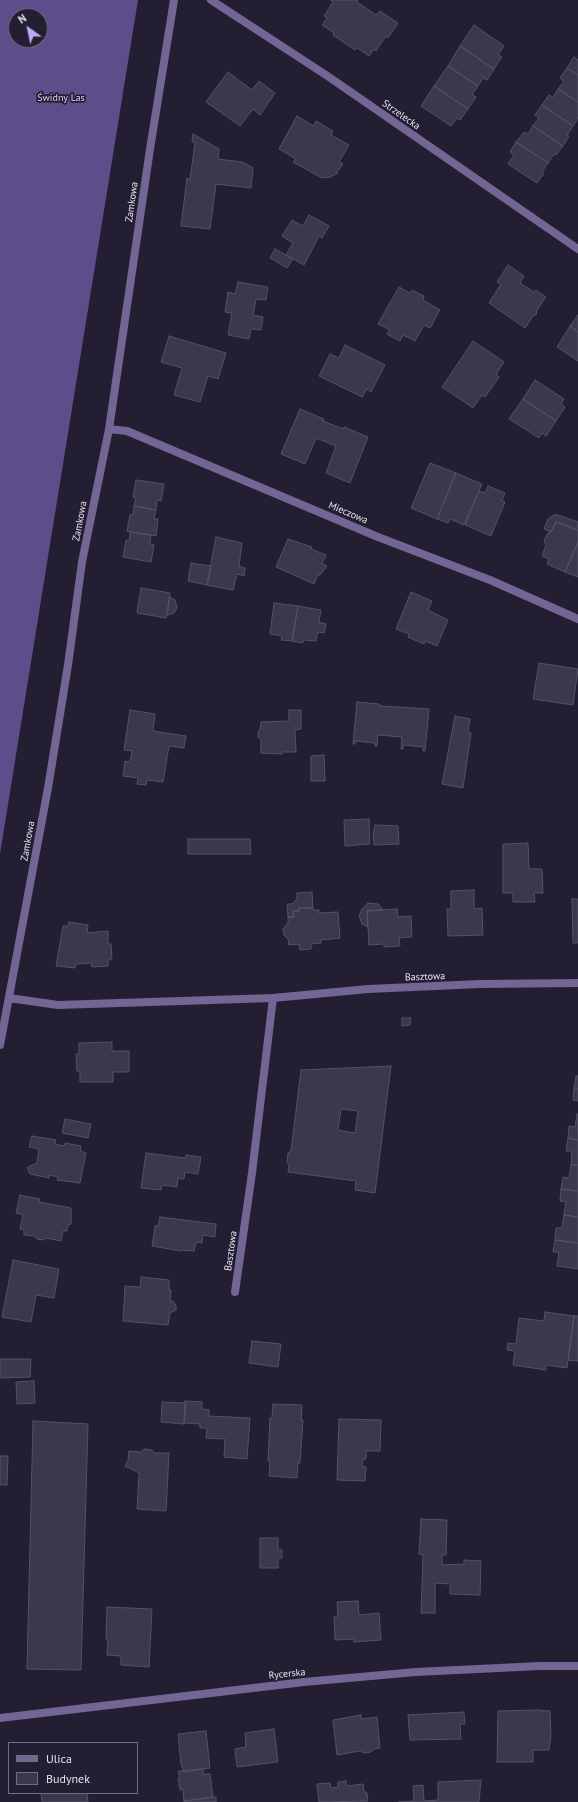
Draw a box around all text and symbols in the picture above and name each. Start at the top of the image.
north arrow [8,8,48,48]
text: N [15,11,29,27]
park label: Świdny Las [37,92,85,104]
street label: Strzelecka [380,98,422,132]
street label: Zamkowa [123,181,141,223]
street label: Mieczowa [326,499,370,527]
street label: Zamkowa [70,500,90,542]
street label: Zamkowa [19,820,37,862]
street label: Basztowa [405,970,445,984]
street label: Basztowa [222,1230,240,1272]
street label: Rycerska [268,1666,306,1682]
legend [8,1742,138,1794]
text: Ulica [46,1751,72,1766]
text: Budynek [46,1771,90,1786]

